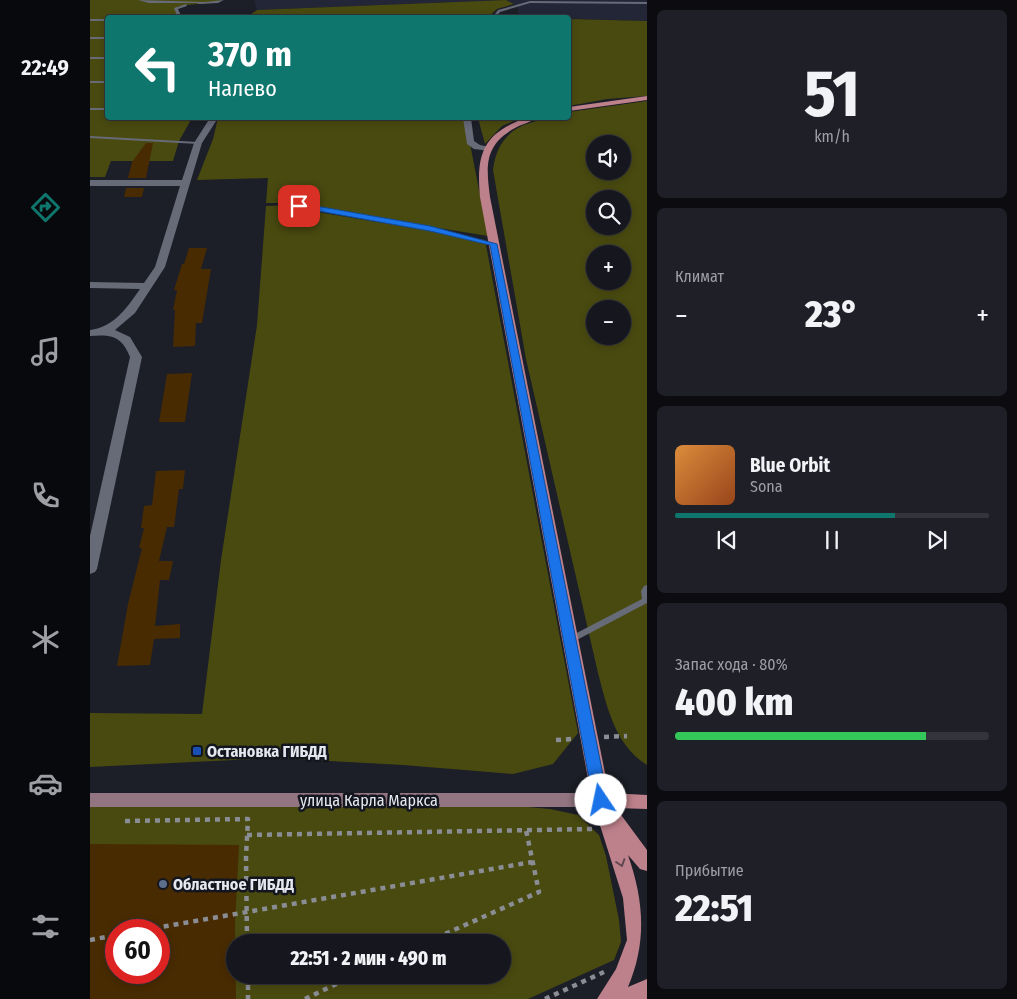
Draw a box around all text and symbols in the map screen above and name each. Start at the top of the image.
text: 370 m [208,33,292,75]
icon: left [125,35,190,100]
text: 22:49 [21,54,69,81]
text: 51 [804,55,860,133]
text: Налево [208,75,277,102]
text: km/h [814,127,850,146]
map controls [586,135,631,345]
button: sound [586,135,631,180]
pin [278,185,320,227]
icon: directions [28,190,63,225]
button: search [586,190,631,235]
icon: arrive [285,192,313,220]
button: + [586,245,631,290]
text: Климат [675,267,724,286]
text: 23° [805,291,859,337]
text: − [675,299,688,332]
text: + [976,299,989,332]
button: − [586,300,631,345]
icon: music [28,334,63,369]
text: Blue Orbit [750,454,830,477]
text: Sona [750,477,783,496]
icon: phone [28,478,63,513]
icon: previous [713,526,741,554]
icon: pause [818,526,846,554]
icon: next [923,526,951,554]
icon: climate [28,622,63,657]
text: Запас хода · 80% [675,655,788,674]
text: 400 km [675,679,793,725]
place label: Остановка ГИБДД [207,742,328,761]
marker: Остановка ГИБДД [191,745,203,757]
icon: car [28,766,63,801]
position arrow [574,773,626,825]
street label: улица Карла Маркса [300,791,438,810]
one-way arrow [615,858,625,867]
text: Прибытие [675,861,744,880]
place label: Областное ГИБДД [173,875,295,894]
marker: Областное ГИБДД [157,878,169,890]
text: 22:51 [675,885,753,931]
icon: filters [28,909,63,944]
speed limit sign: 60 [105,919,170,984]
text: 22:51 · 2 мин · 490 m [290,947,447,970]

